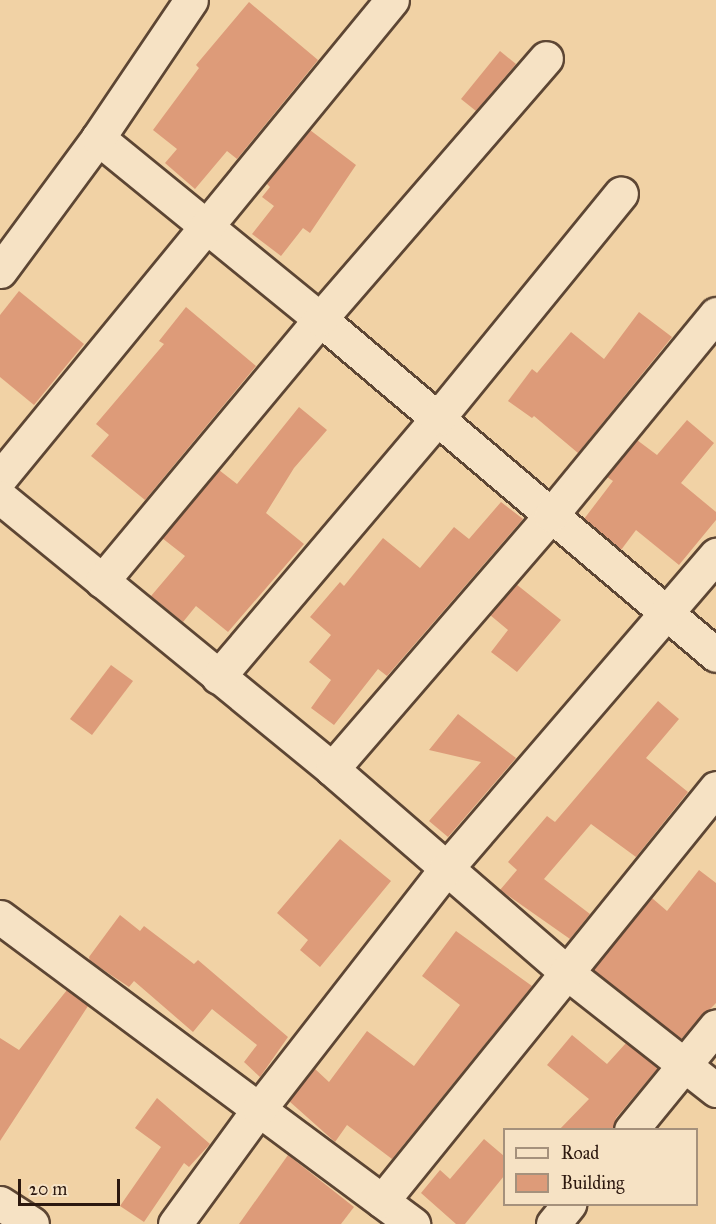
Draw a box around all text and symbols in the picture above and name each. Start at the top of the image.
legend [503,1128,698,1206]
text: Road [561,1142,599,1164]
scale bar [21,1167,123,1205]
text: Building [561,1172,624,1194]
text: 20 m [29,1178,67,1200]

